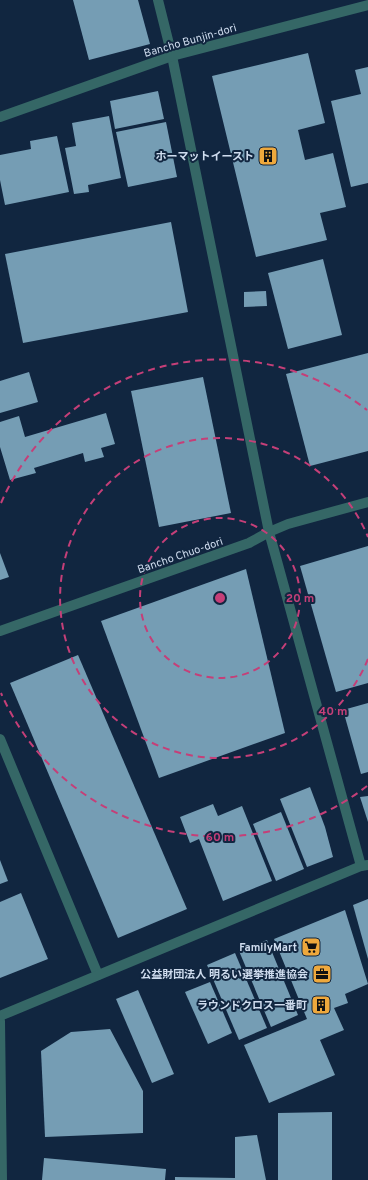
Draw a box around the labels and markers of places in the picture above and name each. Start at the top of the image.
building icon: ホーマットイースト [257,145,279,167]
place label: ホーマットイースト [156,150,254,164]
centre of rings [213,591,227,605]
supermarket icon: FamilyMart [300,936,322,958]
place label: FamilyMart [239,941,297,955]
office icon: 公益財団法人 明るい選挙推進協会 [311,963,333,985]
place label: 公益財団法人 明るい選挙推進協会 [140,968,308,982]
building icon: ラウンドクロス一番町 [310,994,332,1016]
place label: ラウンドクロス一番町 [197,999,307,1013]

